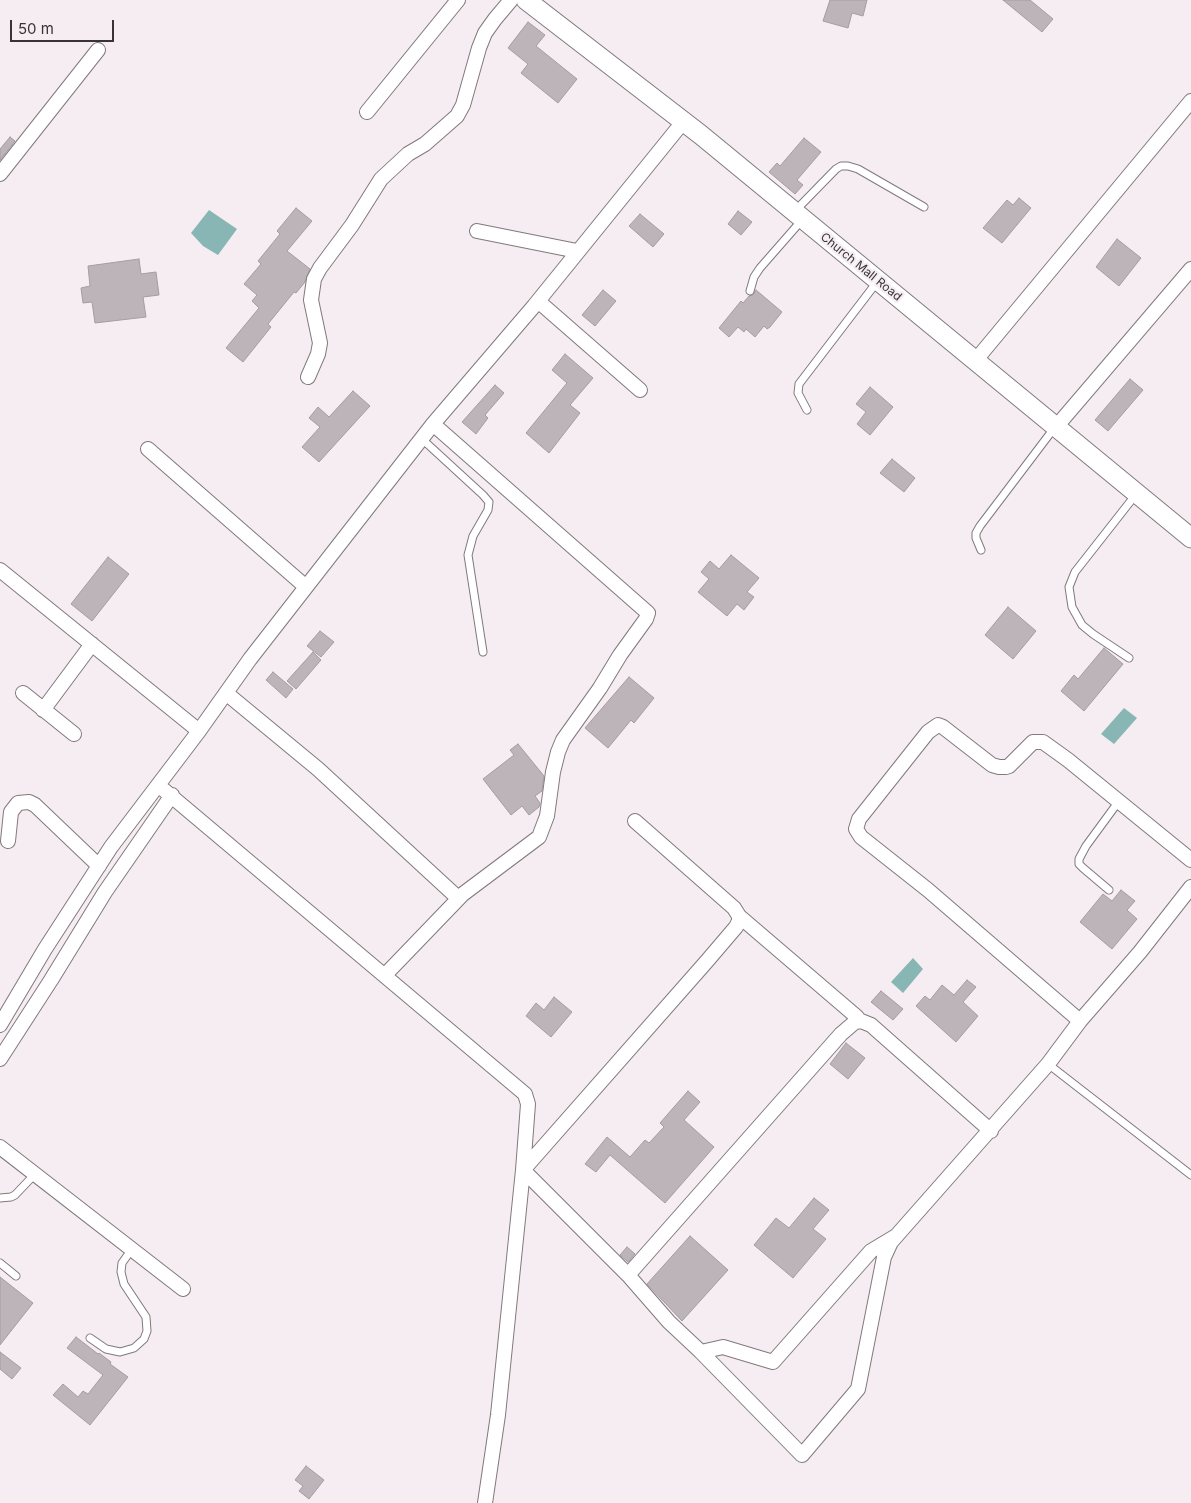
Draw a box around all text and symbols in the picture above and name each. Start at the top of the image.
scale bar [12,10,116,42]
text: 50 m [18,19,54,38]
street label: Church Mall Road [817,230,905,304]

